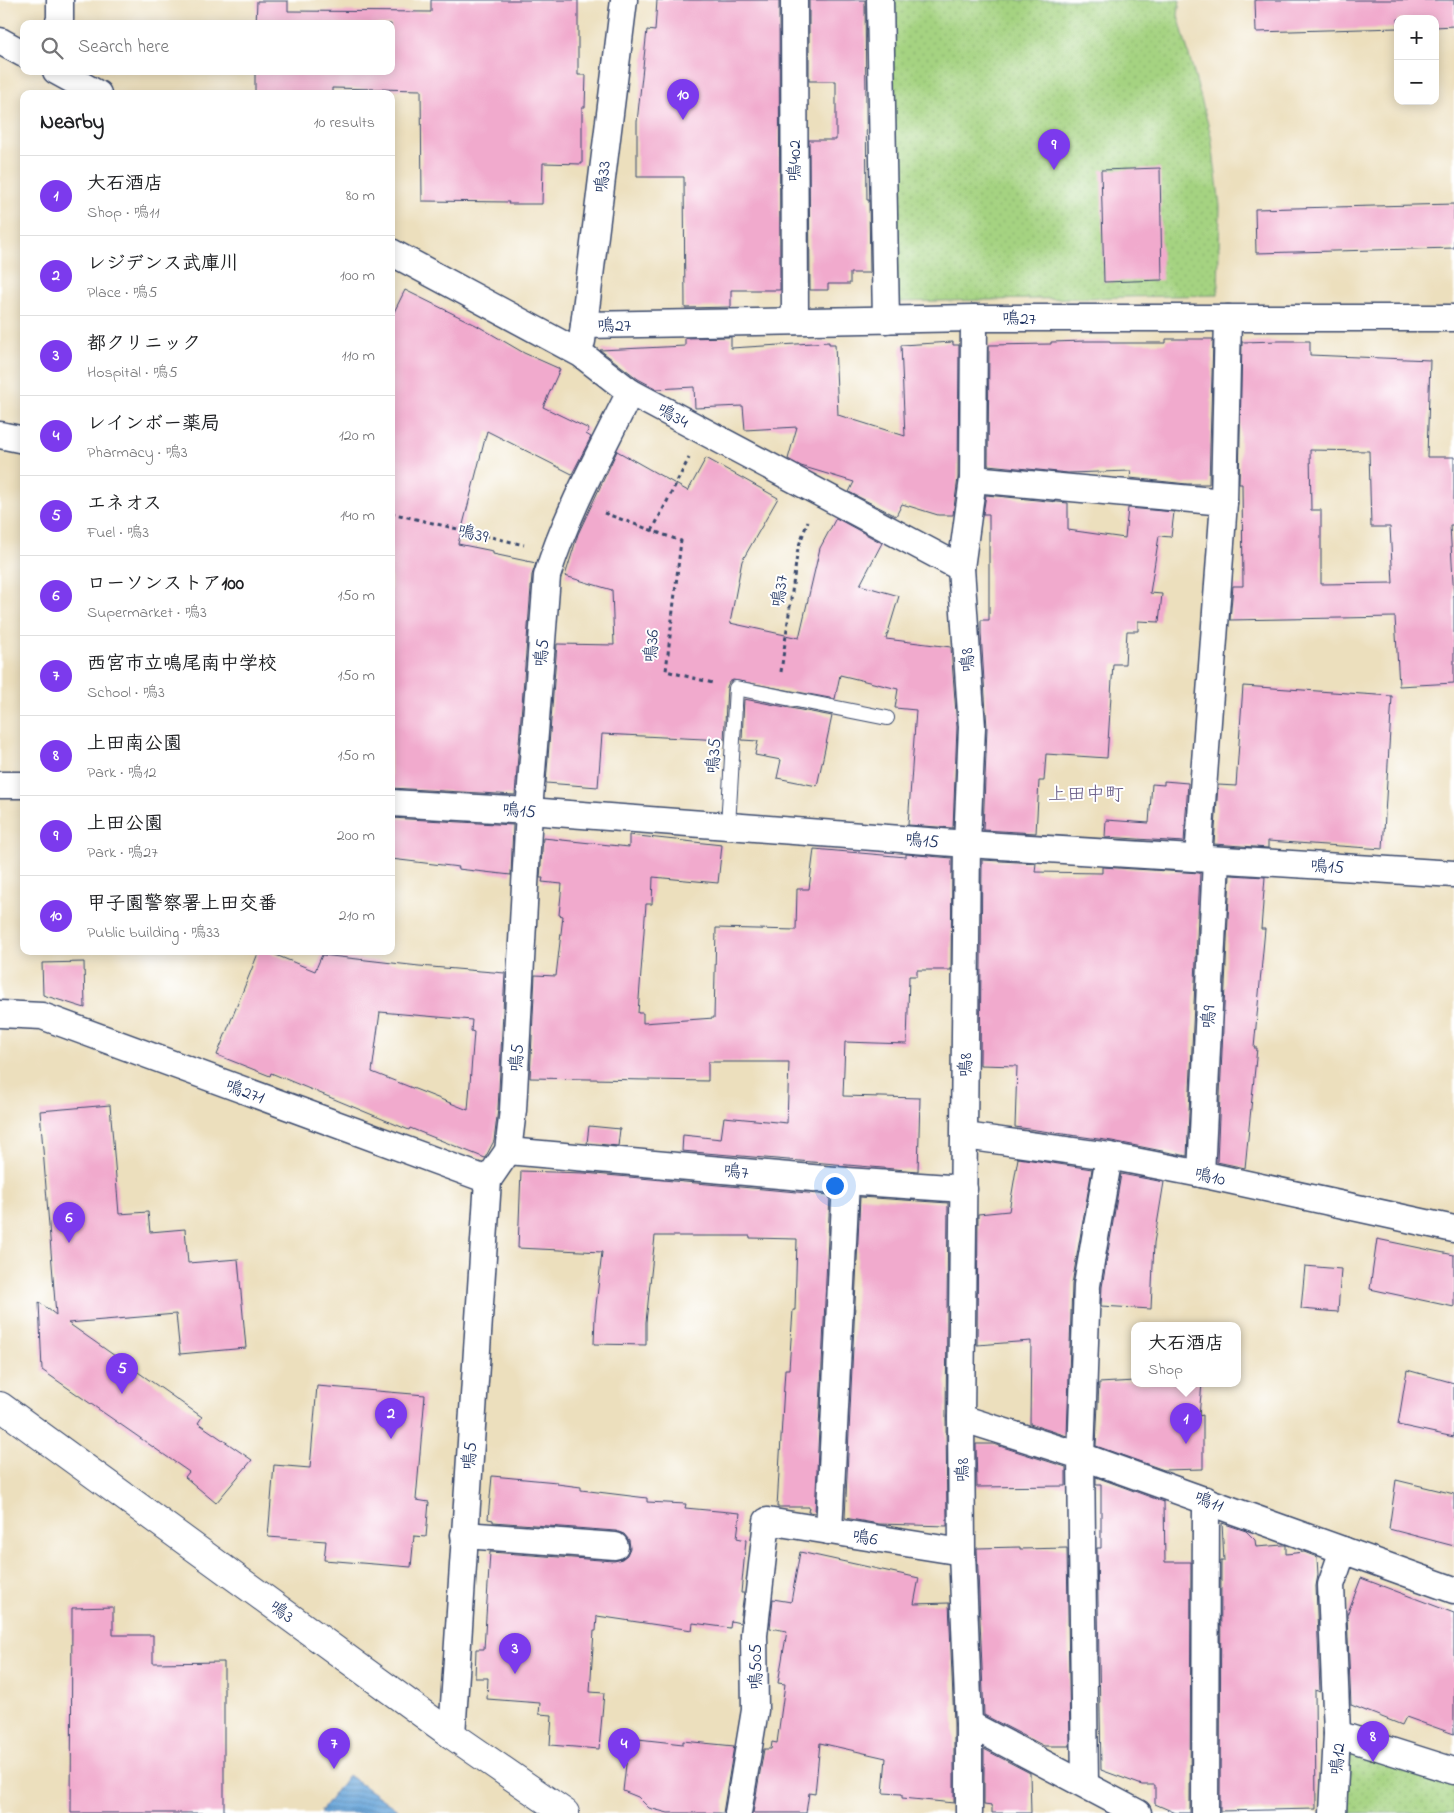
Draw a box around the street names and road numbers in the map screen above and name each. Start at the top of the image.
street label: 鳴402 [783,140,809,182]
street label: 鳴33 [589,159,619,195]
street label: 鳴27 [1002,307,1037,333]
street label: 鳴27 [597,314,632,340]
street label: 鳴34 [651,398,693,436]
street label: 鳴39 [454,519,491,551]
street label: 鳴37 [766,573,796,609]
street label: 鳴36 [639,629,667,664]
street label: 鳴5 [529,638,557,668]
street label: 鳴8 [955,646,983,673]
street label: 鳴35 [701,738,729,775]
street label: 鳴15 [501,798,537,826]
street label: 鳴15 [904,828,940,856]
street label: 鳴15 [1309,854,1345,882]
street label: 鳴9 [1196,1004,1224,1029]
street label: 鳴5 [504,1043,532,1073]
street label: 鳴8 [954,1052,980,1078]
street label: 鳴271 [221,1074,268,1112]
street label: 鳴7 [722,1159,750,1187]
street label: 鳴10 [1191,1162,1228,1194]
street label: 鳴5 [457,1441,485,1471]
street label: 鳴8 [951,1457,977,1482]
street label: 鳴11 [1190,1486,1227,1520]
street label: 鳴6 [850,1524,880,1554]
street label: 鳴3 [263,1595,299,1631]
street label: 鳴505 [744,1644,770,1690]
street label: 鳴12 [1325,1742,1353,1777]

